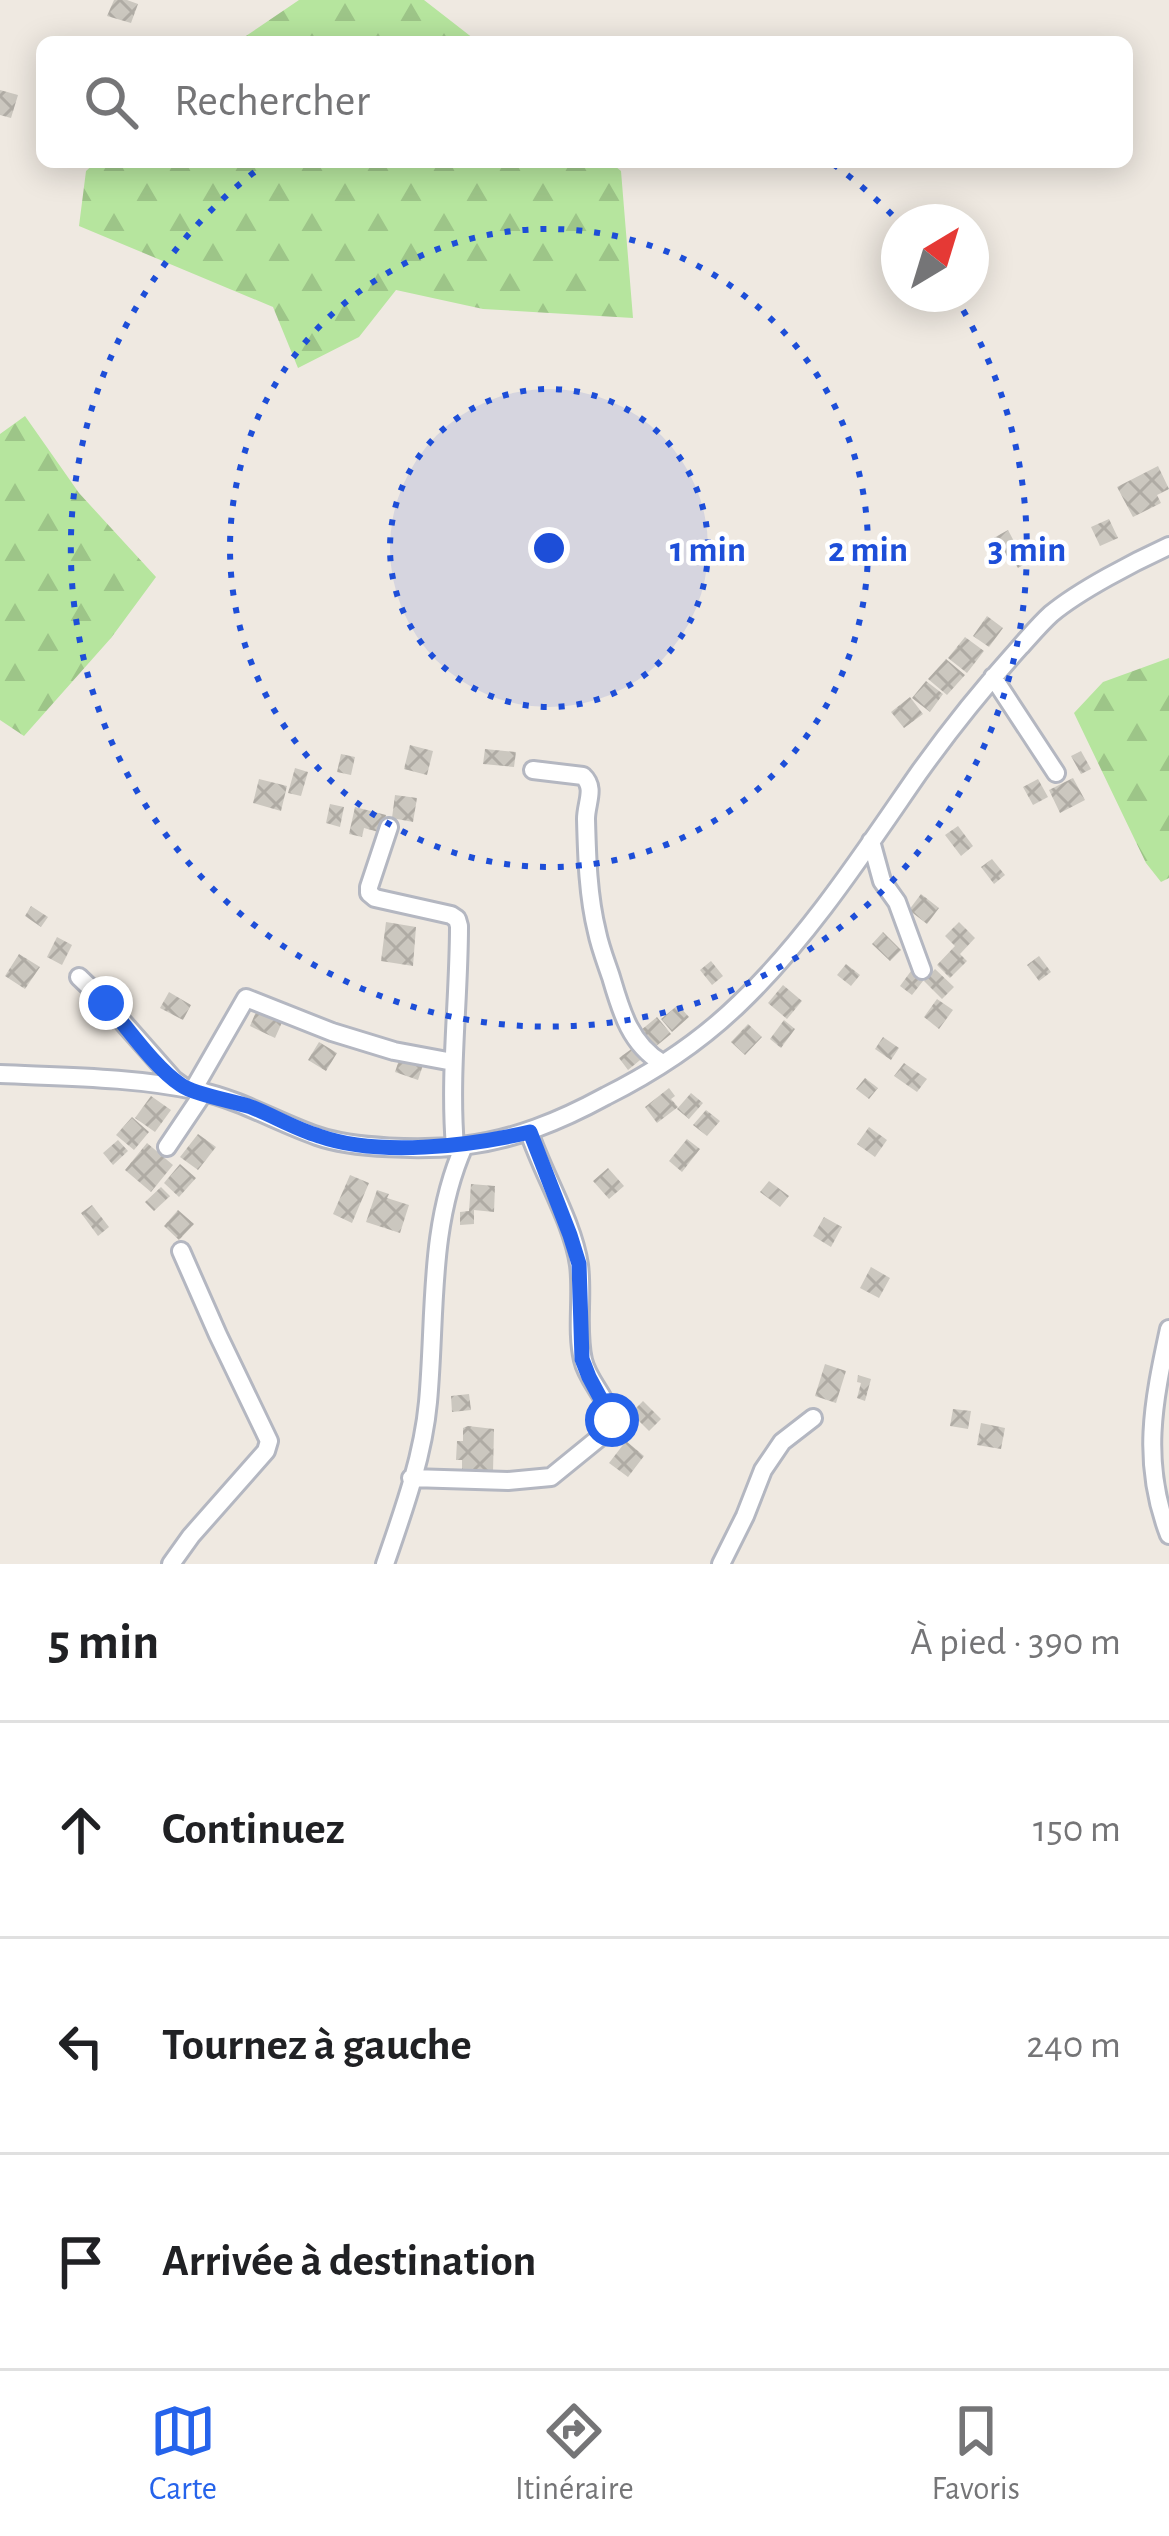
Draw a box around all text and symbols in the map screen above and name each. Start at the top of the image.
search box [36,36,1133,168]
icon: search [78,69,144,135]
text: Rechercher [174,79,370,124]
north arrow [881,204,989,312]
centre of rings [528,527,570,569]
text: 1 min [670,532,746,568]
text: 2 min [828,532,908,568]
text: 3 min [988,532,1066,568]
route end [79,976,133,1030]
route start [585,1393,639,1447]
text: 5 min [48,1617,159,1668]
text: À pied · 390 m [910,1623,1121,1662]
icon: ahead [48,1797,114,1863]
text: Continuez [162,1807,345,1852]
text: 150 m [1033,1810,1121,1849]
icon: left [48,2013,114,2079]
text: Tournez à gauche [162,2023,472,2068]
text: 240 m [1026,2026,1121,2065]
icon: arrive [48,2229,114,2295]
text: Arrivée à destination [162,2239,536,2284]
tab: Carte [149,2398,217,2510]
tab: Itinéraire [515,2398,634,2510]
tab: Favoris [932,2398,1020,2510]

